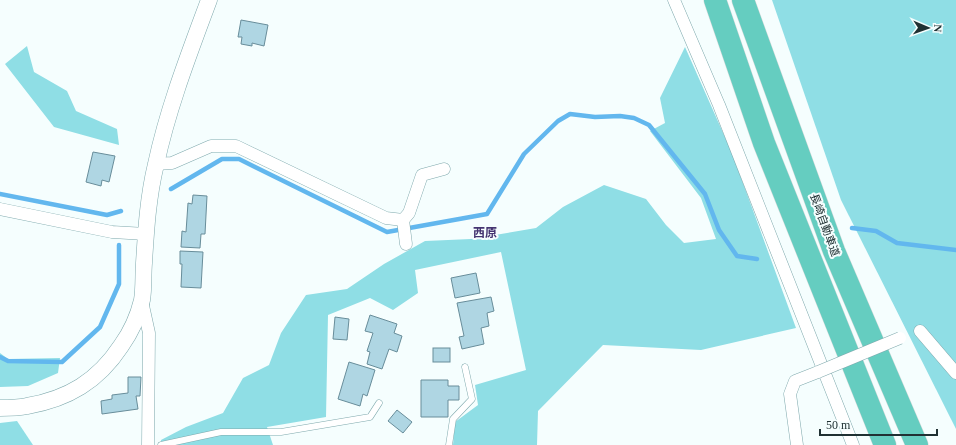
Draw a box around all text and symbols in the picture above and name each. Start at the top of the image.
north arrow [908,8,948,48]
text: N [932,24,944,33]
street label: 長崎自動車道 [808,192,842,258]
district label: 西原 [473,226,497,240]
scale bar [820,411,937,437]
text: 50 m [826,418,851,432]

